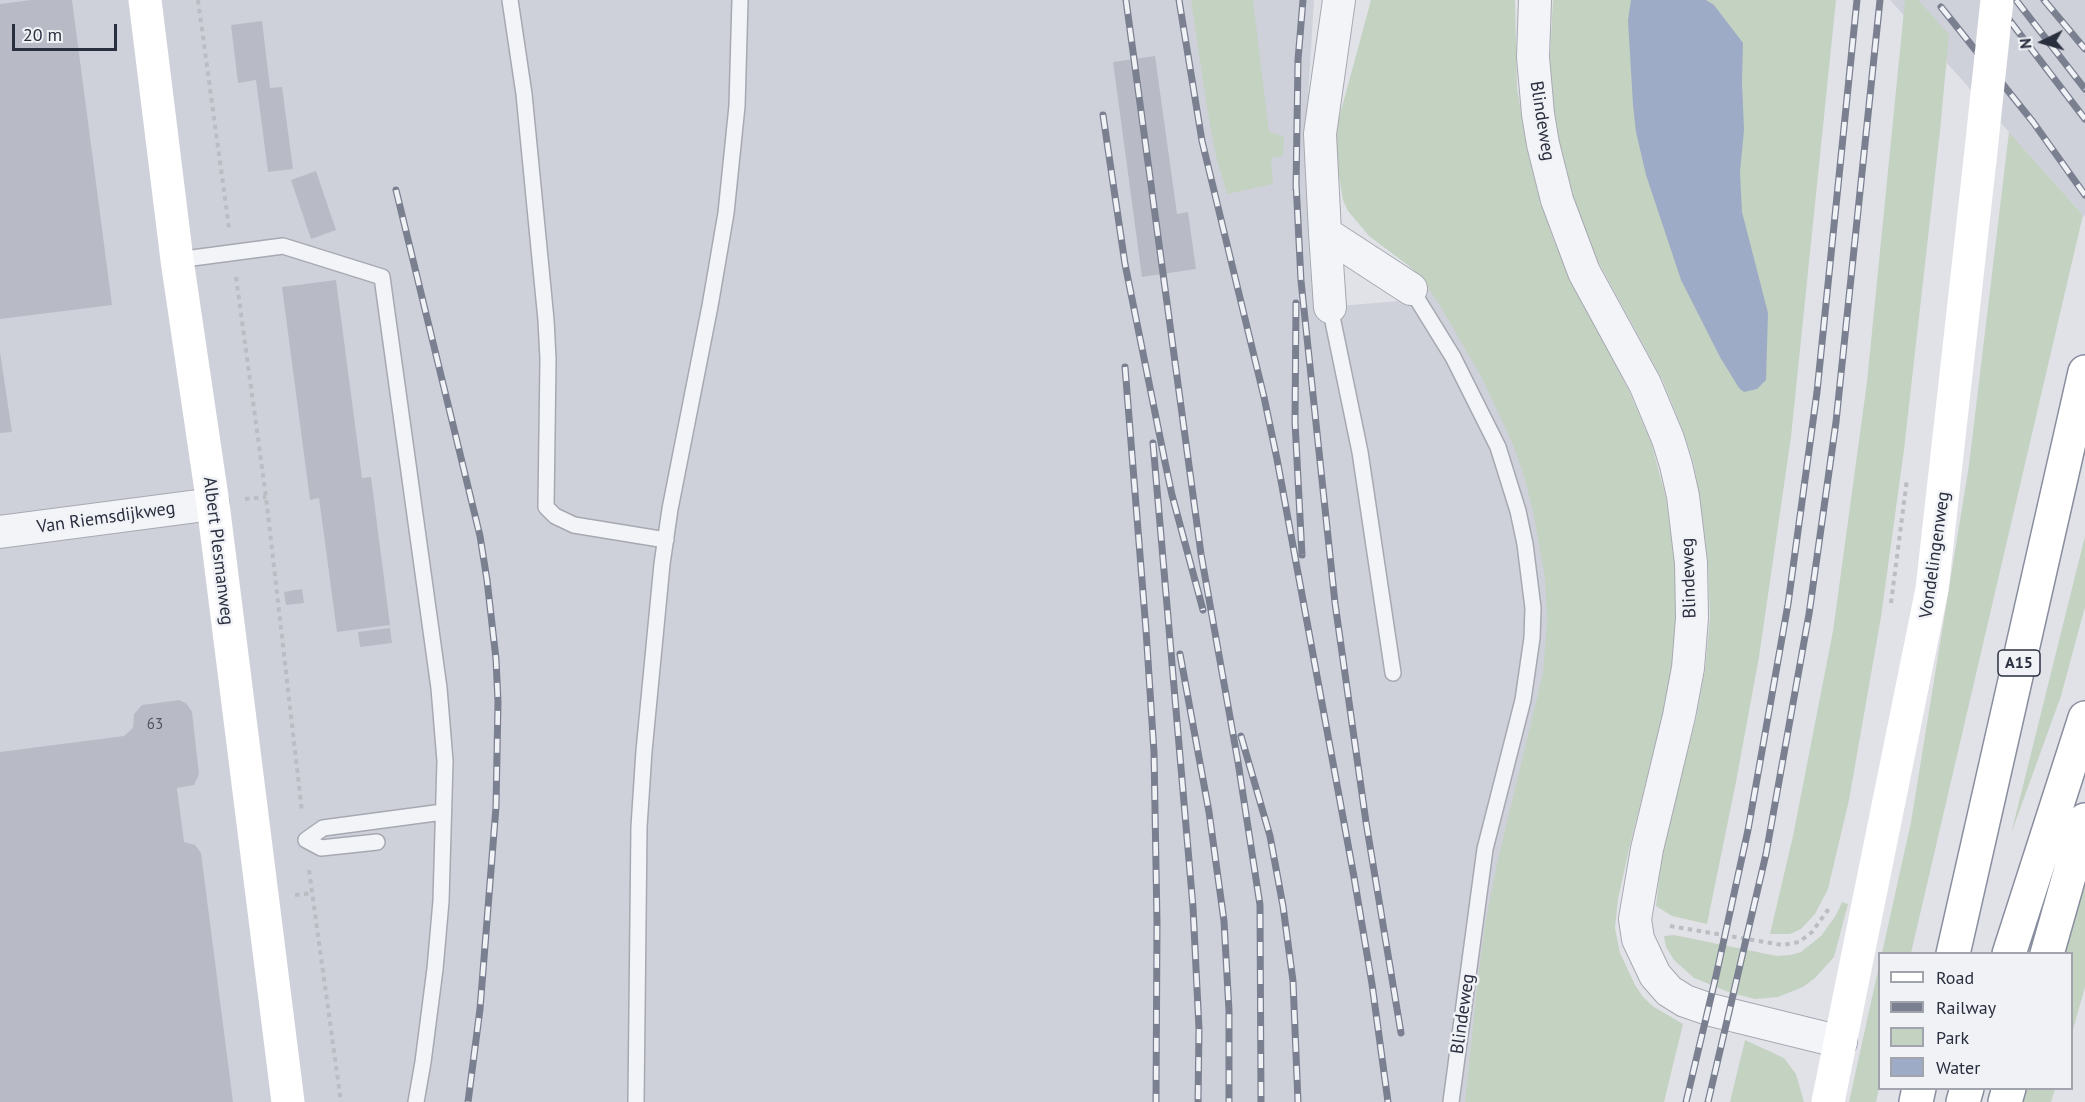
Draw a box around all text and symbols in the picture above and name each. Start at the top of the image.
scale bar [15,12,120,50]
north arrow [2013,12,2073,72]
text: 20 m [23,23,62,46]
text: N [2015,37,2035,50]
street label: Blindeweg [1525,79,1559,163]
street label: Albert Plesmanweg [198,476,238,626]
street label: Vondelingenweg [1915,490,1955,620]
street label: Van Riemsdijkweg [35,498,177,538]
street label: Blindeweg [1677,537,1701,619]
road number: A15 [1998,650,2040,676]
house number: 63 [147,716,163,734]
legend [1878,952,2073,1090]
text: Road [1936,966,1974,989]
street label: Blindeweg [1447,973,1479,1055]
text: Railway [1936,996,1996,1019]
text: Park [1936,1026,1969,1049]
text: Water [1936,1056,1980,1079]

